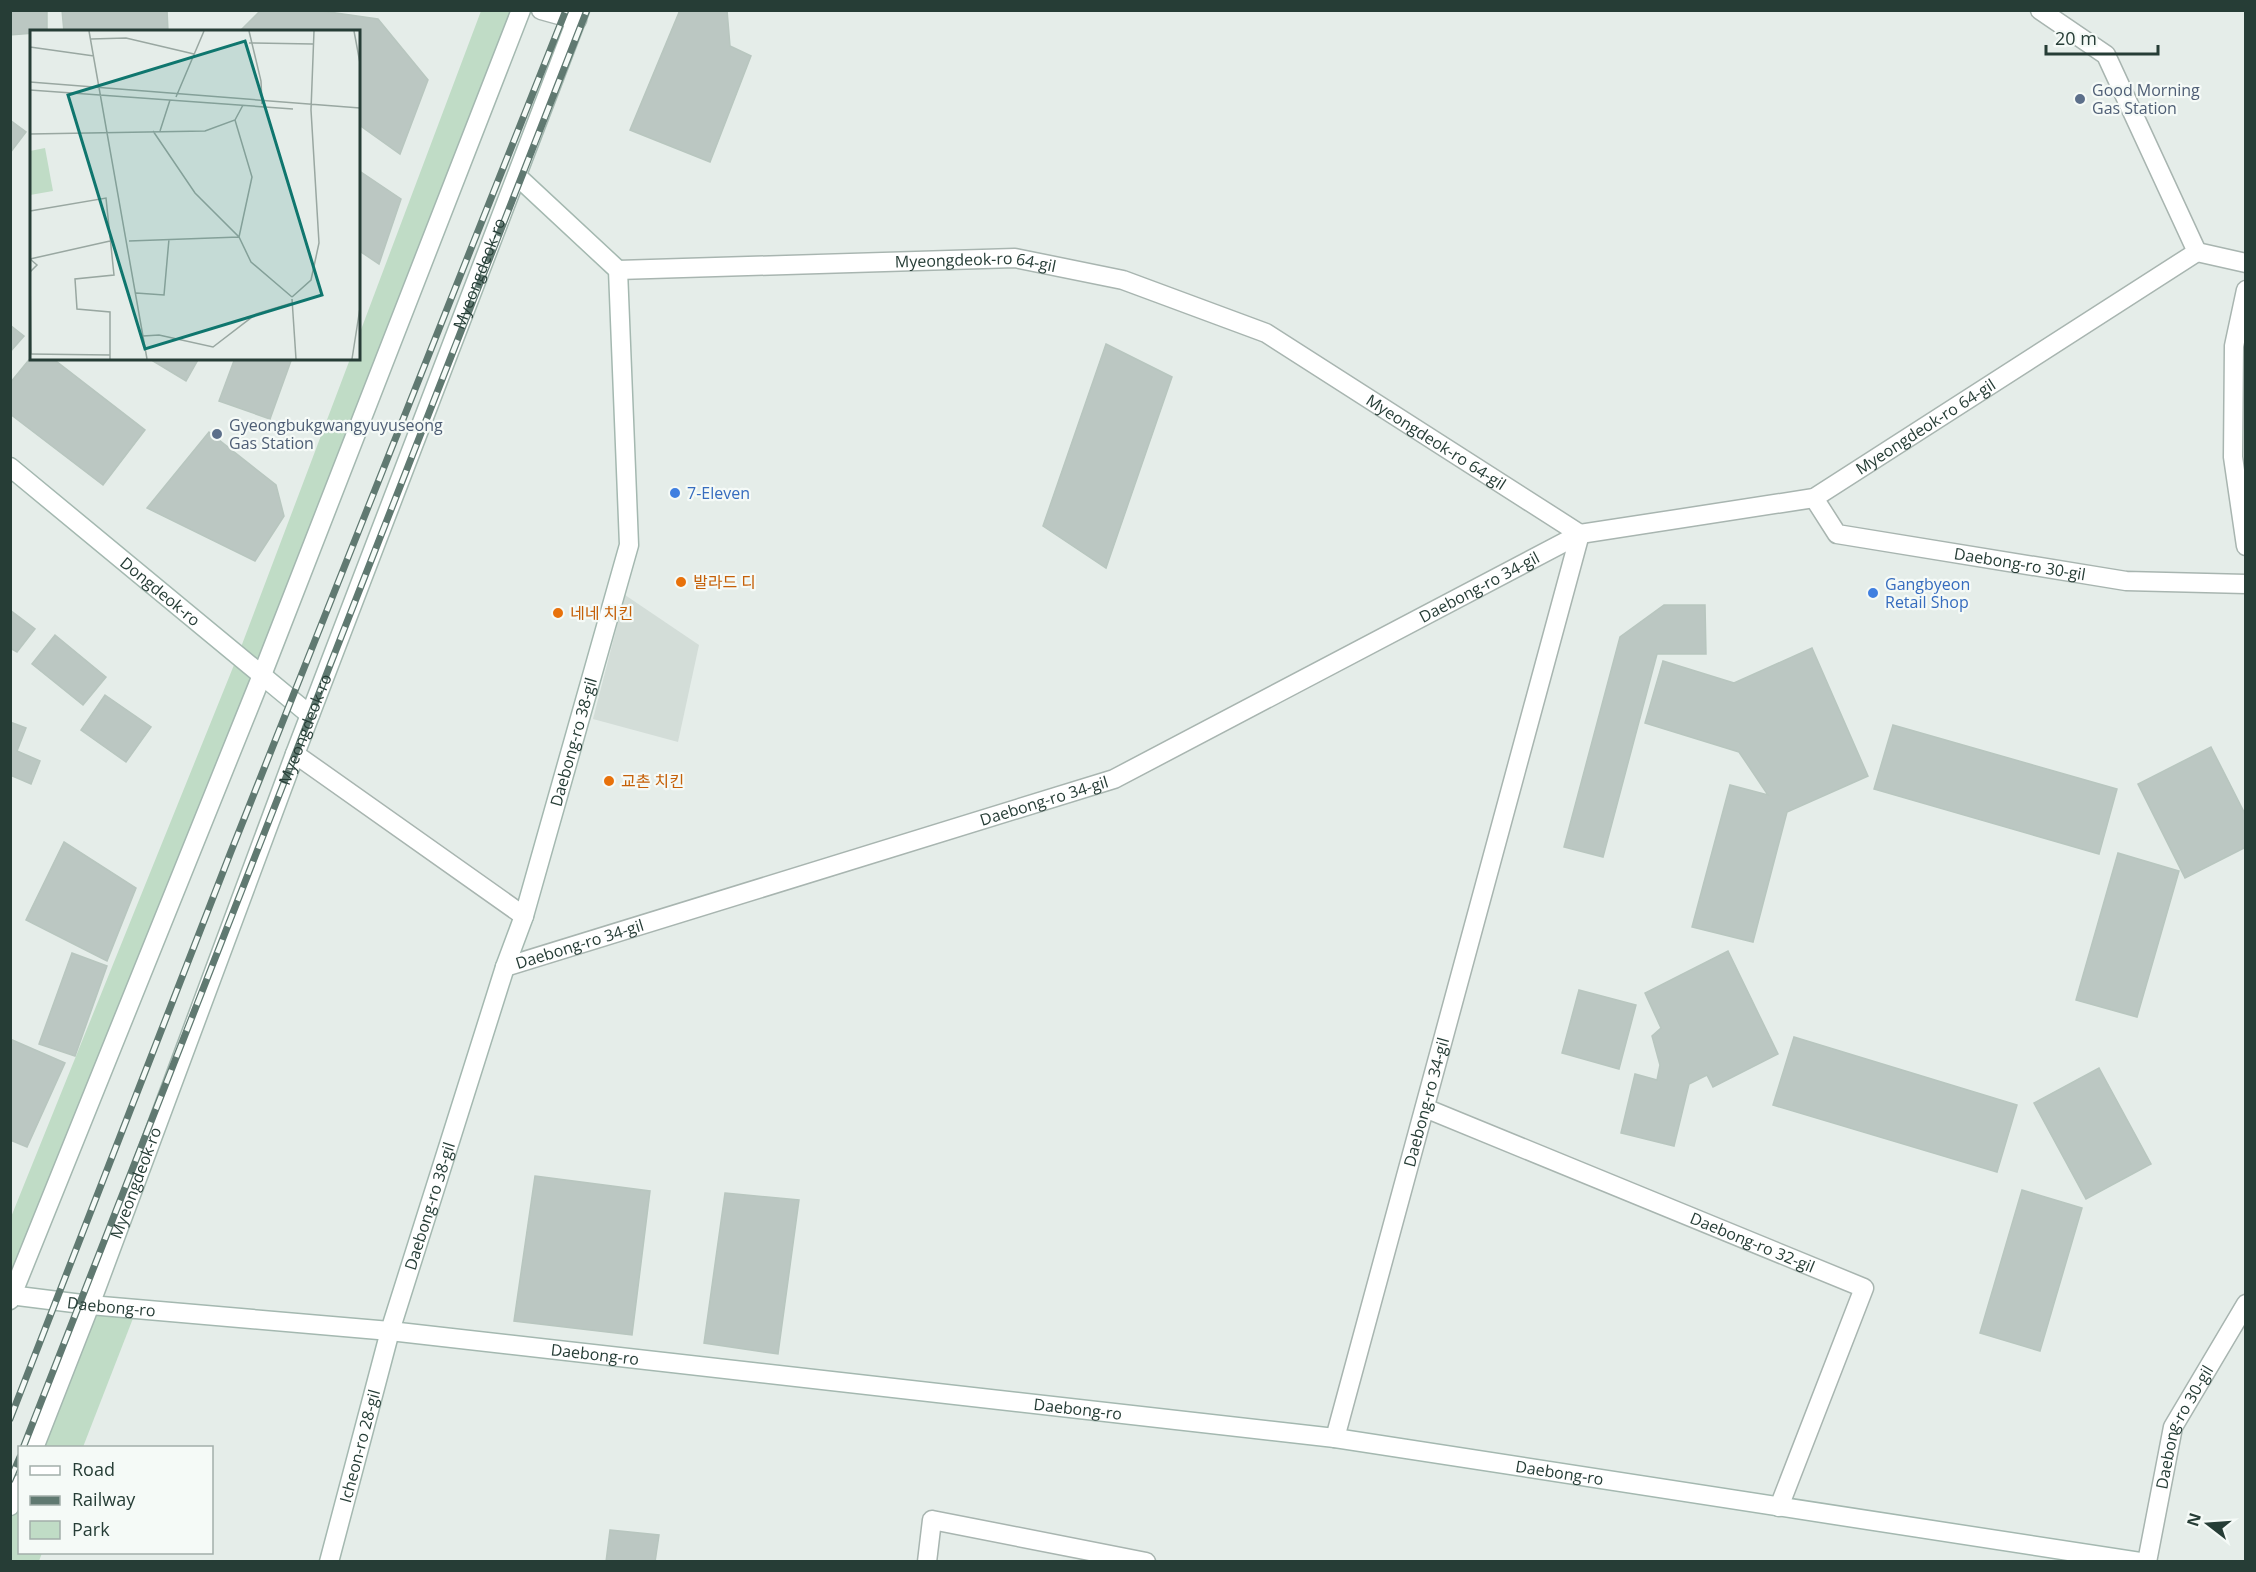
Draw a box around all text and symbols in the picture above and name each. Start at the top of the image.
scale bar [2046,18,2158,56]
text: 20 m [2055,26,2097,50]
inset map [30,30,360,360]
place label: Good Morning Gas Station [2092,79,2200,119]
marker: Good Morning Gas Station [2073,92,2087,106]
street label: Myeongdeok-ro [448,215,510,332]
street label: Myeongdeok-ro 64-gil [895,247,1058,277]
street label: Myeongdeok-ro 64-gil [1851,373,2000,479]
street label: Myeongdeok-ro 64-gil [1362,389,1510,495]
place label: Gyeongbukgwangyuyuseong Gas Station [229,414,443,454]
marker: Gyeongbukgwangyuyuseong Gas Station [210,427,224,441]
place label: 7-Eleven [687,482,750,504]
marker: 7-Eleven [668,486,682,500]
street label: Daebong-ro 30-gil [1952,542,2087,585]
street label: Daebong-ro 34-gil [1415,546,1543,628]
street label: Dongdeok-ro [116,552,205,631]
place label: 발라드 디 [693,571,756,593]
place label: Gangbyeon Retail Shop [1885,573,1970,613]
marker: 발라드 디 [674,575,688,589]
marker: Gangbyeon Retail Shop [1866,586,1880,600]
place label: 네네 치킨 [570,602,633,624]
marker: 네네 치킨 [551,606,565,620]
street label: Myeongdeok-ro [273,671,337,788]
street label: Daebong-ro 38-gil [545,675,602,809]
place label: 교촌 치킨 [621,770,684,792]
street label: Daebong-ro 34-gil [977,770,1111,831]
marker: 교촌 치킨 [602,774,616,788]
street label: Daebong-ro 34-gil [513,914,646,974]
street label: Daebong-ro 34-gil [1398,1035,1454,1169]
street label: Myeongdeok-ro [105,1124,166,1242]
street label: Daebong-ro 38-gil [399,1139,460,1273]
street label: Daebong-ro 32-gil [1687,1207,1818,1278]
street label: Daebong-ro [66,1291,156,1322]
street label: Daebong-ro [550,1338,640,1370]
street label: Daebong-ro 30-gil [2150,1361,2218,1491]
street label: Icheon-ro 28-gil [334,1387,385,1505]
street label: Daebong-ro [1033,1393,1123,1425]
legend [18,1446,213,1554]
street label: Daebong-ro [1514,1455,1605,1490]
text: Road [72,1457,115,1481]
text: Railway [72,1487,136,1511]
north arrow [2178,1494,2238,1554]
text: N [2181,1510,2206,1529]
text: Park [72,1517,110,1541]

